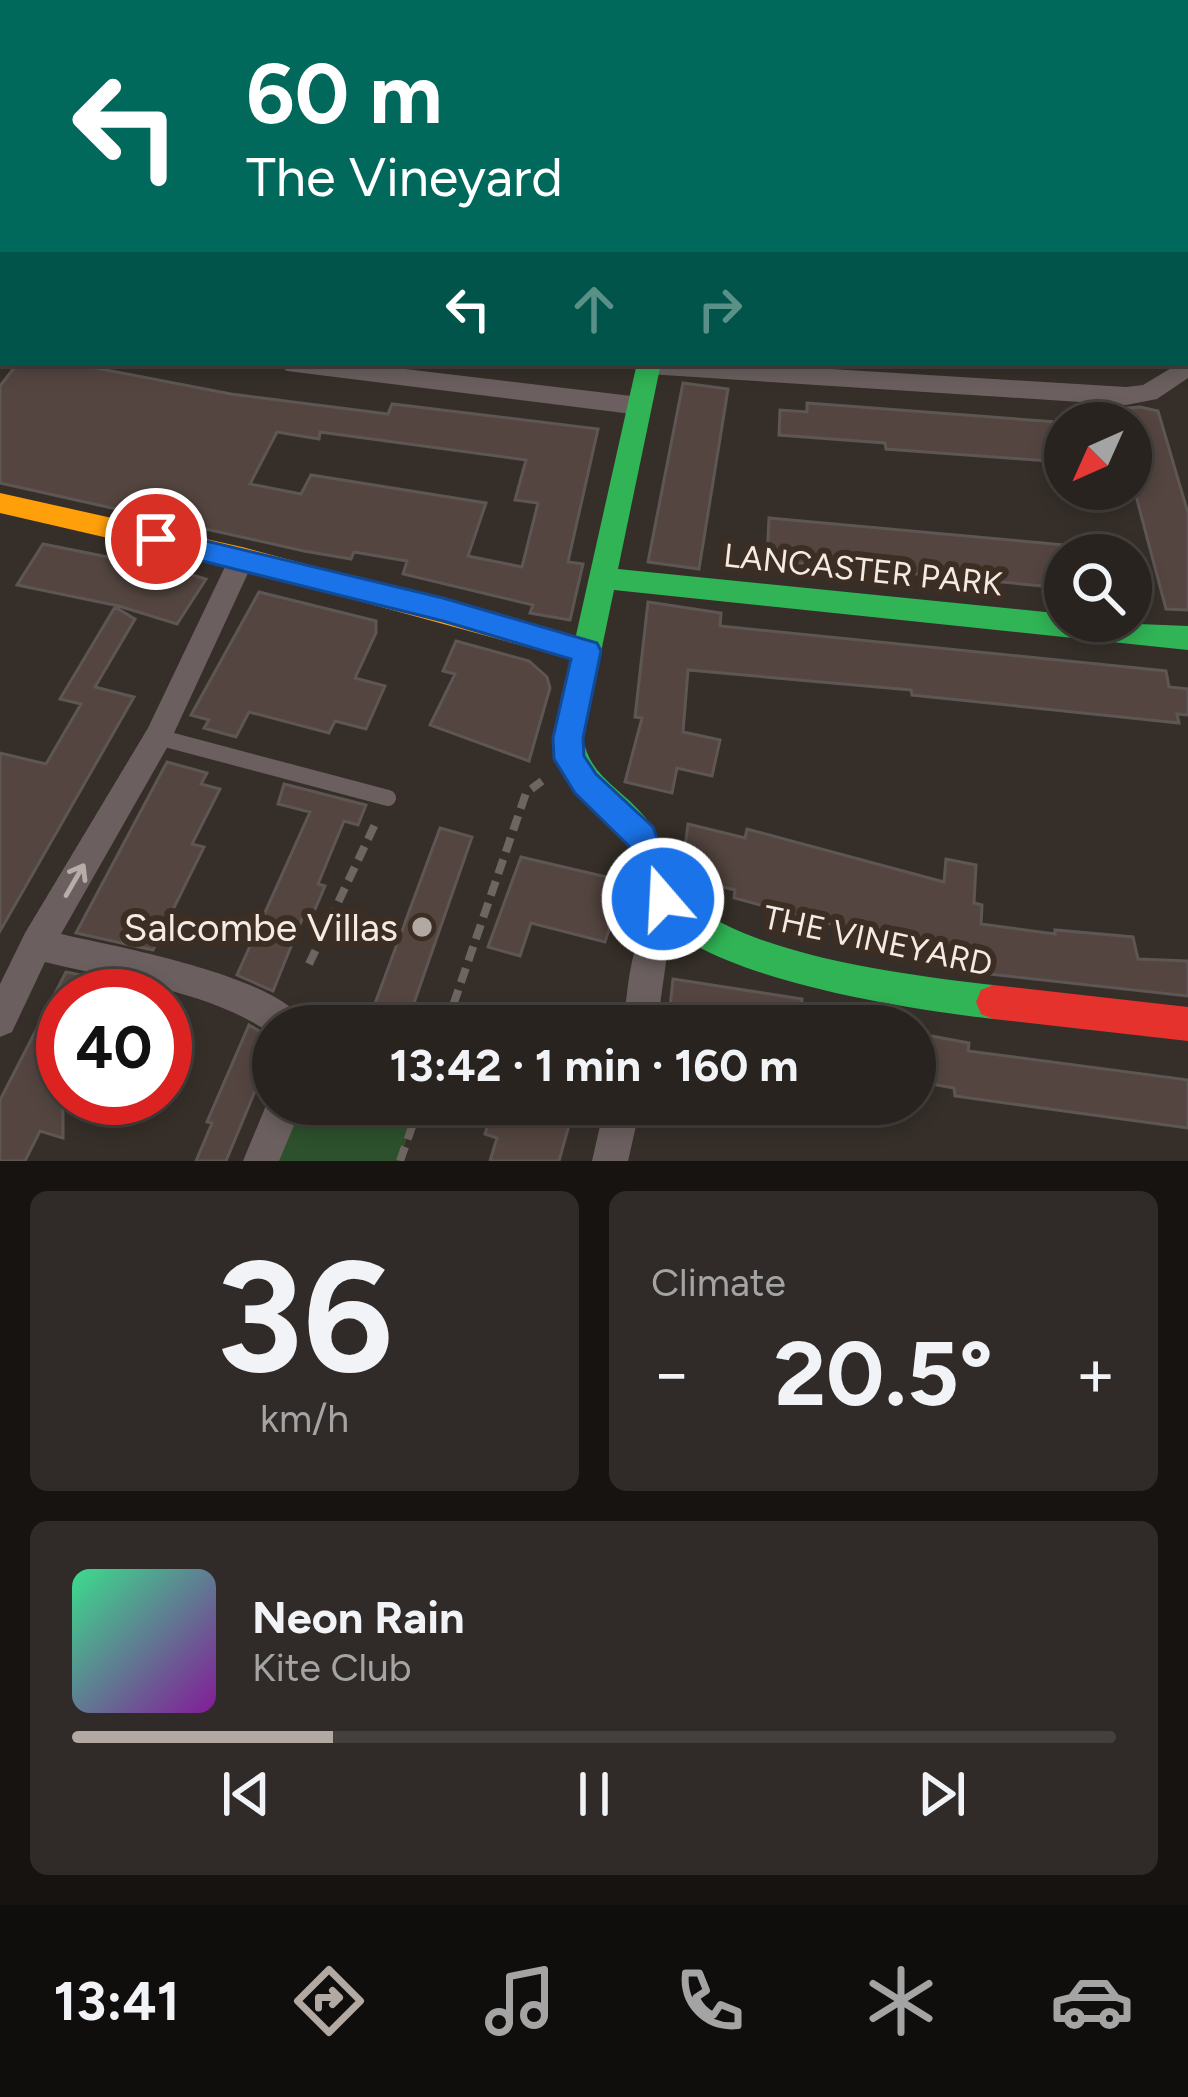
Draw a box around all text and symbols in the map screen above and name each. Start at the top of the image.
text: 60 m [246,43,442,144]
icon: left [48,48,204,204]
text: The Vineyard [246,145,563,210]
icon: left [435,276,501,342]
icon: ahead [561,276,627,342]
icon: right [687,276,753,342]
north arrow [1044,402,1152,510]
map controls [1044,402,1152,642]
pin [105,488,207,590]
icon: arrive [123,506,189,572]
button: search [1044,534,1152,642]
street label: LANCASTER PARK [722,535,1004,604]
position arrow [600,836,726,962]
one-way arrow [63,864,87,898]
street label: THE VINEYARD [760,897,996,984]
place label: Salcombe Villas [124,904,398,951]
marker: Salcombe Villas [409,914,435,940]
speed limit sign: 40 [36,969,192,1125]
text: 13:42 · 1 min · 160 m [390,1038,798,1092]
text: 36 [216,1223,393,1410]
text: Climate [651,1259,786,1306]
text: 20.5° [774,1319,993,1428]
text: − [651,1333,692,1413]
text: + [1075,1333,1116,1413]
text: km/h [260,1395,349,1442]
text: Neon Rain [252,1590,465,1644]
text: Kite Club [252,1644,412,1691]
icon: previous [213,1761,279,1827]
icon: pause [561,1761,627,1827]
icon: next [909,1761,975,1827]
icon: directions [287,1959,371,2043]
icon: music [478,1959,562,2043]
icon: phone [668,1959,752,2043]
icon: climate [859,1959,943,2043]
icon: car [1050,1959,1134,2043]
text: 13:41 [53,1969,180,2034]

